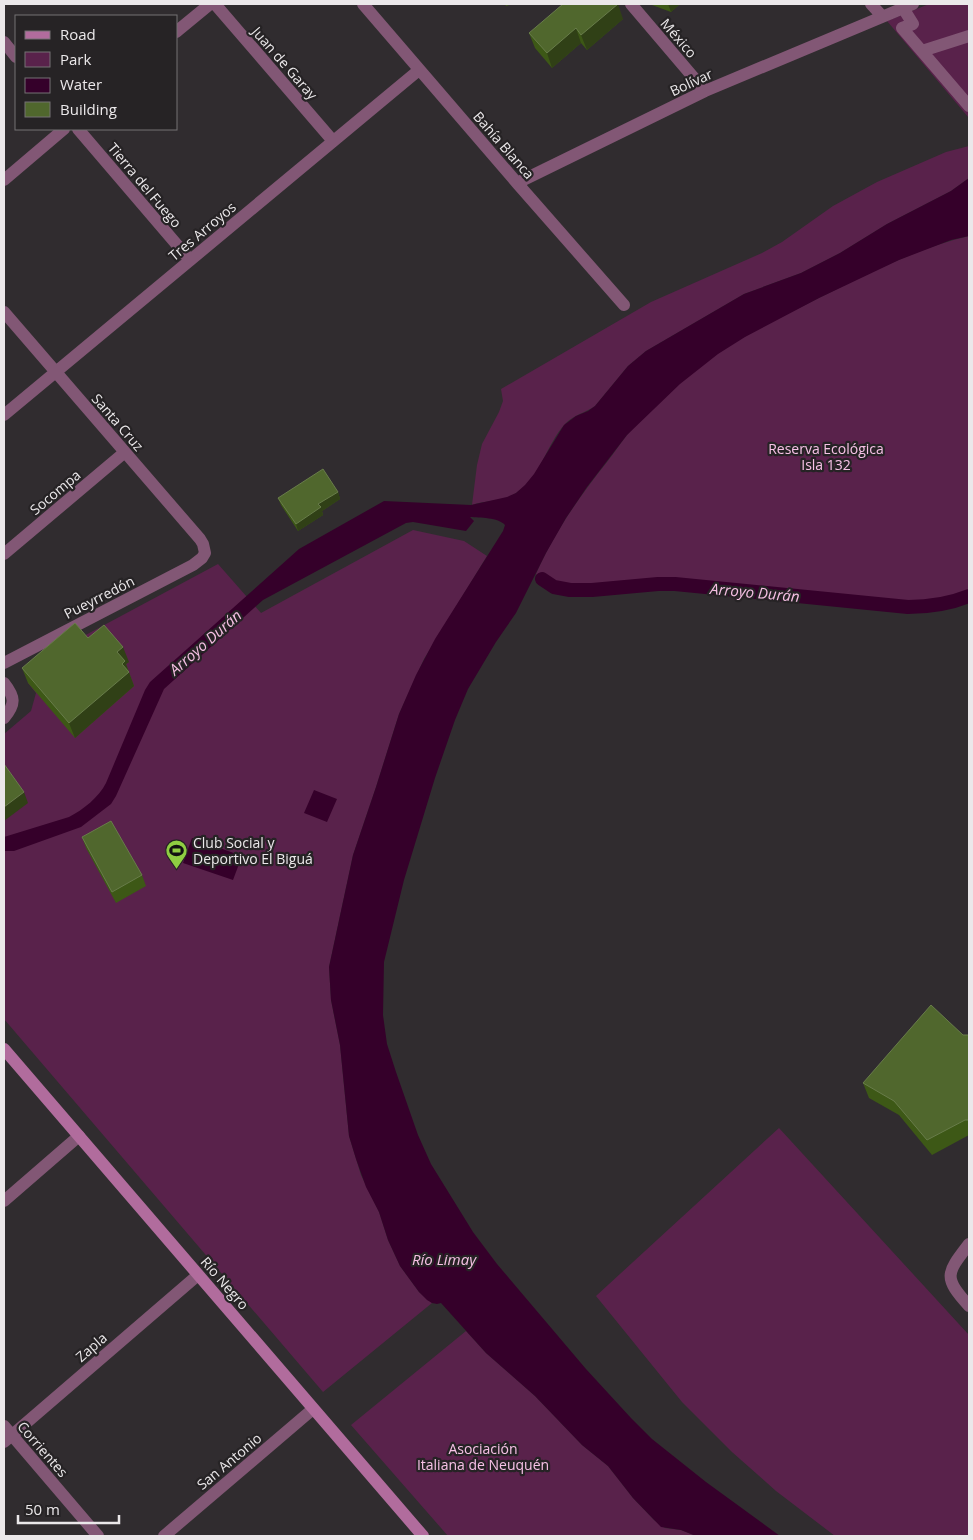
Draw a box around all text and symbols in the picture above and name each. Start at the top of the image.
street label: México [657,14,701,62]
legend [15,15,178,130]
street label: Juan de Garay [247,21,323,104]
text: Road [60,24,96,44]
text: Park [60,49,91,69]
street label: Bolívar [667,64,716,100]
text: Water [60,74,102,94]
text: Building [60,99,117,119]
street label: Bahía Blanca [469,107,539,183]
street label: Tierra del Fuego [104,139,186,231]
street label: Tres Arroyos [164,197,240,265]
street label: Santa Cruz [88,389,148,455]
park label: Reserva Ecológica Isla 132 [768,439,884,474]
street label: Socompa [26,465,84,519]
street label: Pueyrredón [60,571,138,623]
water label: Arroyo Durán [708,578,801,606]
water label: Arroyo Durán [164,605,245,680]
place label: Club Social y Deportivo El Biguá [193,833,313,868]
sports icon: Club Social y Deportivo El Biguá [165,838,189,869]
water label: Río Limay [412,1249,477,1269]
street label: Río Negro [197,1252,253,1314]
street label: Zapla [71,1328,111,1366]
street label: Corrientes [13,1417,73,1481]
street label: San Antonio [193,1428,265,1494]
park label: Asociación Italiana de Neuquén [417,1439,549,1474]
scale bar [18,1492,119,1524]
text: 50 m [25,1499,60,1519]

